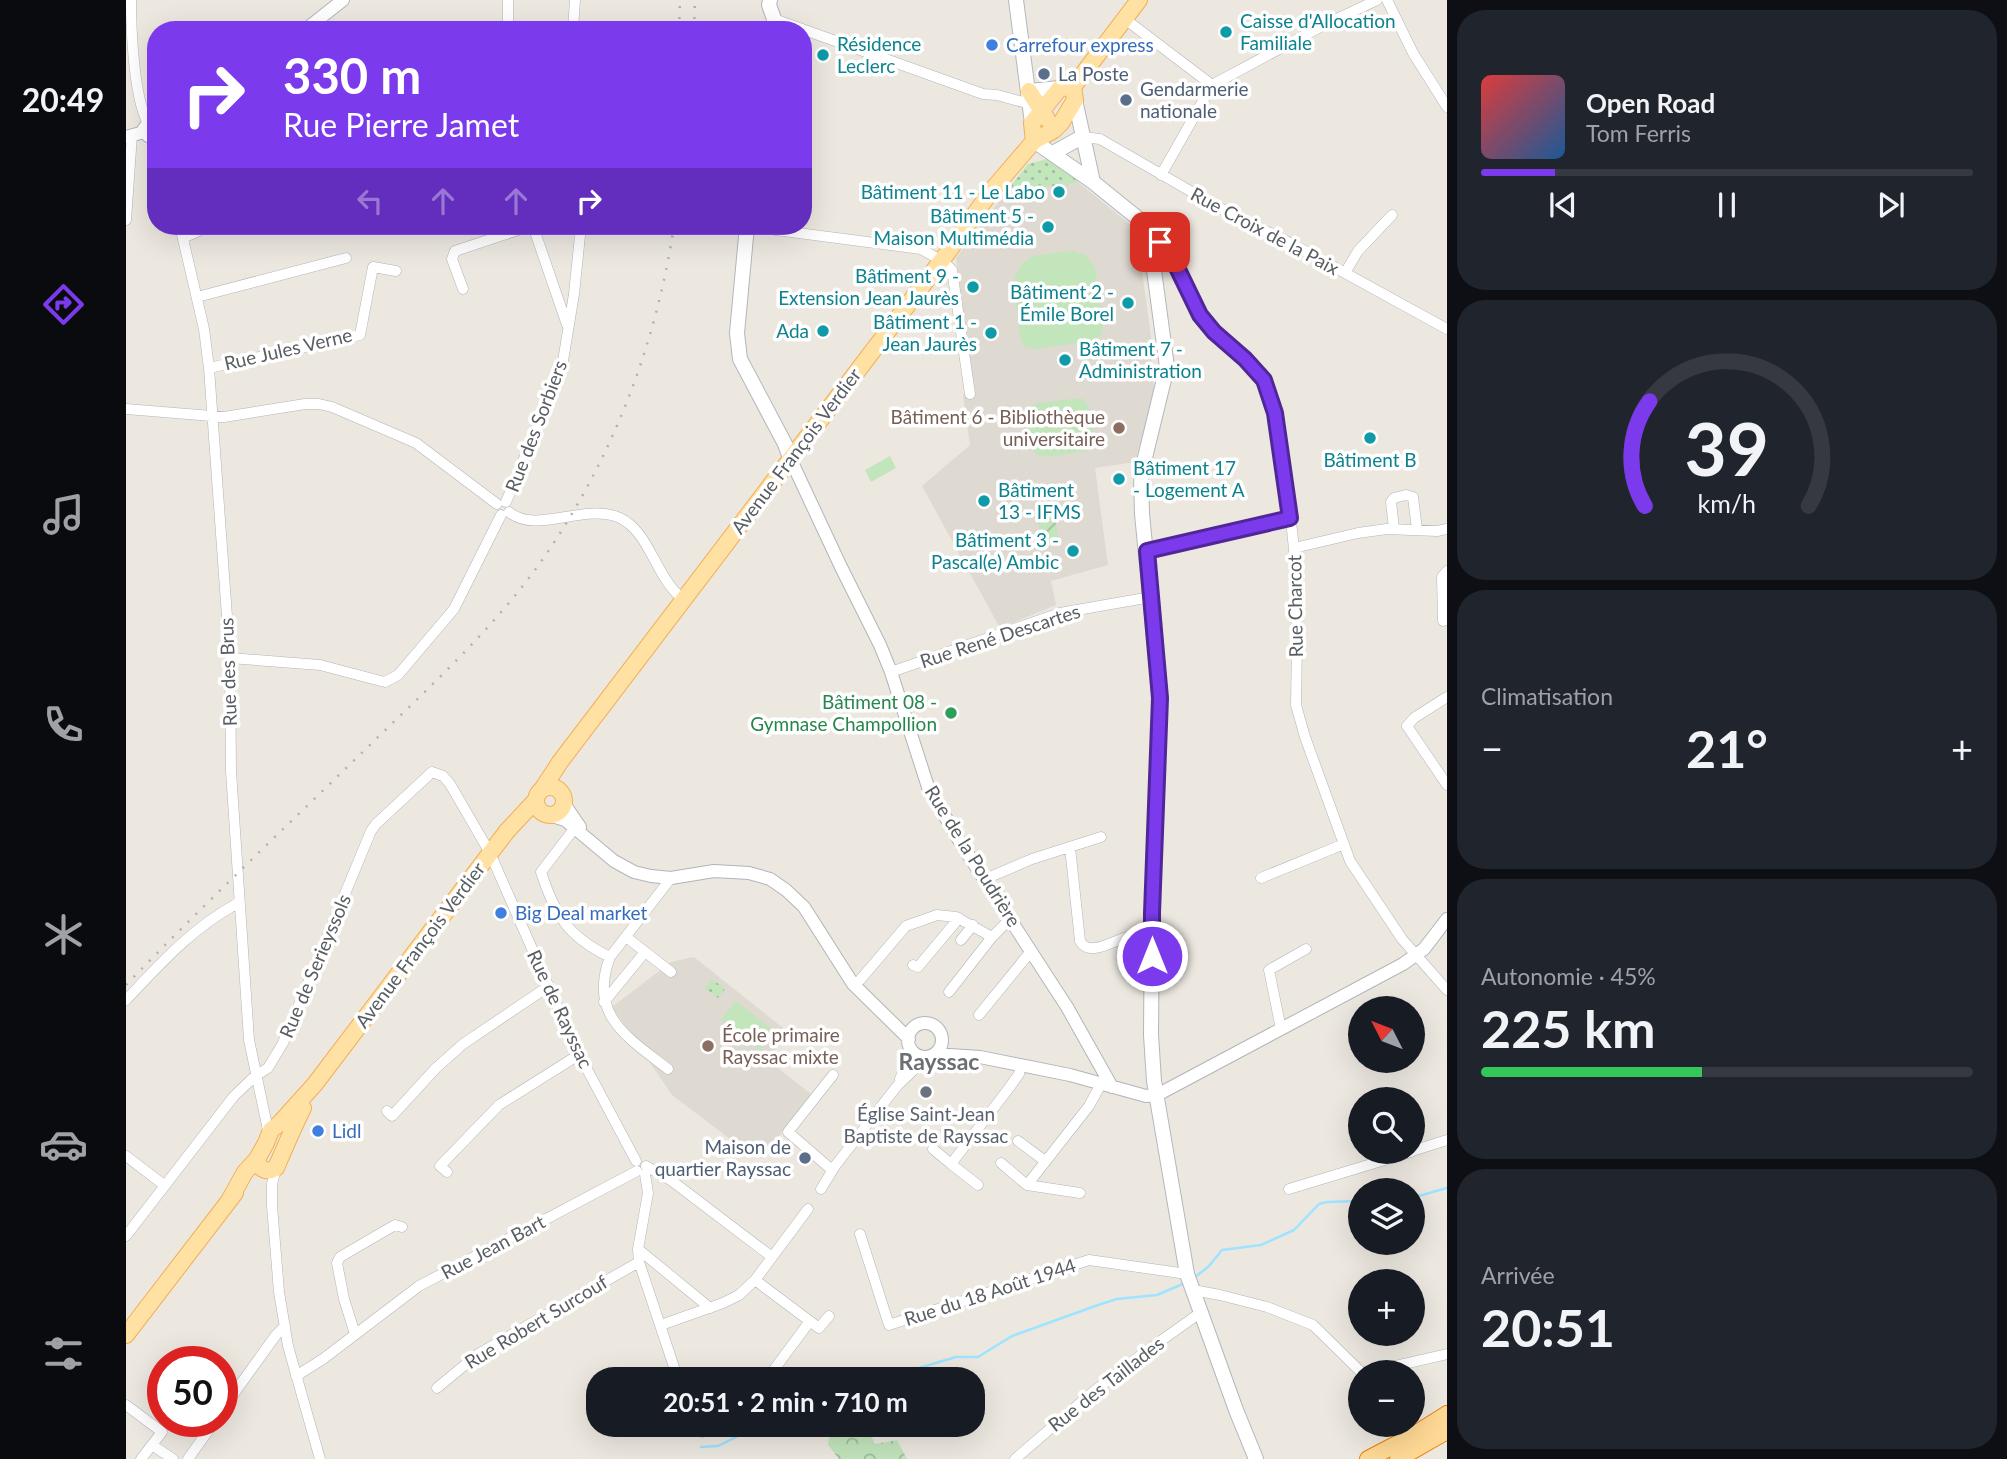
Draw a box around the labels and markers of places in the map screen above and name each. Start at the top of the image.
place label: Caisse d'Allocation Familiale [1240,9,1396,54]
marker: Caisse d'Allocation Familiale [1218,24,1234,40]
place label: Résidence Leclerc [837,32,921,77]
place label: Carrefour express [1006,33,1154,56]
marker: Carrefour express [984,37,1000,53]
marker: Résidence Leclerc [815,47,831,63]
place label: La Poste [1058,62,1129,85]
marker: La Poste [1036,66,1052,82]
place label: Gendarmerie nationale [1140,77,1249,122]
marker: Gendarmerie nationale [1118,92,1134,108]
place label: Bâtiment 11 - Le Labo [861,180,1045,203]
marker: Bâtiment 11 - Le Labo [1051,184,1067,200]
place label: Bâtiment 5 - Maison Multimédia [874,204,1034,249]
pin [1130,212,1190,272]
marker: Bâtiment 5 - Maison Multimédia [1040,219,1056,235]
place label: Bâtiment 9 - Extension Jean Jaurès [778,264,959,309]
marker: Bâtiment 9 - Extension Jean Jaurès [965,279,981,295]
place label: Bâtiment 2 - Émile Borel [1010,280,1114,325]
marker: Bâtiment 2 - Émile Borel [1120,295,1136,311]
place label: Bâtiment 1 - Jean Jaurès [873,310,977,355]
place label: Ada [776,319,809,342]
marker: Ada [815,323,831,339]
marker: Bâtiment 1 - Jean Jaurès [983,325,999,341]
place label: Bâtiment 7 - Administration [1079,337,1202,382]
marker: Bâtiment 7 - Administration [1057,352,1073,368]
place label: Bâtiment 6 - Bibliothèque universitaire [891,405,1105,450]
marker: Bâtiment 6 - Bibliothèque universitaire [1111,420,1127,436]
marker: Bâtiment B [1362,430,1378,446]
place label: Bâtiment B [1323,448,1417,471]
place label: Bâtiment 17 - Logement A [1133,456,1245,501]
marker: Bâtiment 17 - Logement A [1111,471,1127,487]
place label: Bâtiment 13 - IFMS [998,478,1081,523]
marker: Bâtiment 13 - IFMS [976,493,992,509]
place label: Bâtiment 3 - Pascal(e) Ambic [931,528,1059,573]
marker: Bâtiment 3 - Pascal(e) Ambic [1065,543,1081,559]
place label: Bâtiment 08 - Gymnase Champollion [750,690,937,735]
marker: Bâtiment 08 - Gymnase Champollion [943,705,959,721]
place label: Big Deal market [515,901,648,924]
marker: Big Deal market [493,905,509,921]
place label: École primaire Rayssac mixte [722,1023,840,1068]
marker: École primaire Rayssac mixte [700,1038,716,1054]
marker: Église Saint-Jean Baptiste de Rayssac [918,1084,934,1100]
place label: Église Saint-Jean Baptiste de Rayssac [844,1102,1008,1147]
place label: Lidl [332,1119,361,1142]
marker: Lidl [310,1123,326,1139]
place label: Maison de quartier Rayssac [655,1135,791,1180]
marker: Maison de quartier Rayssac [797,1150,813,1166]

